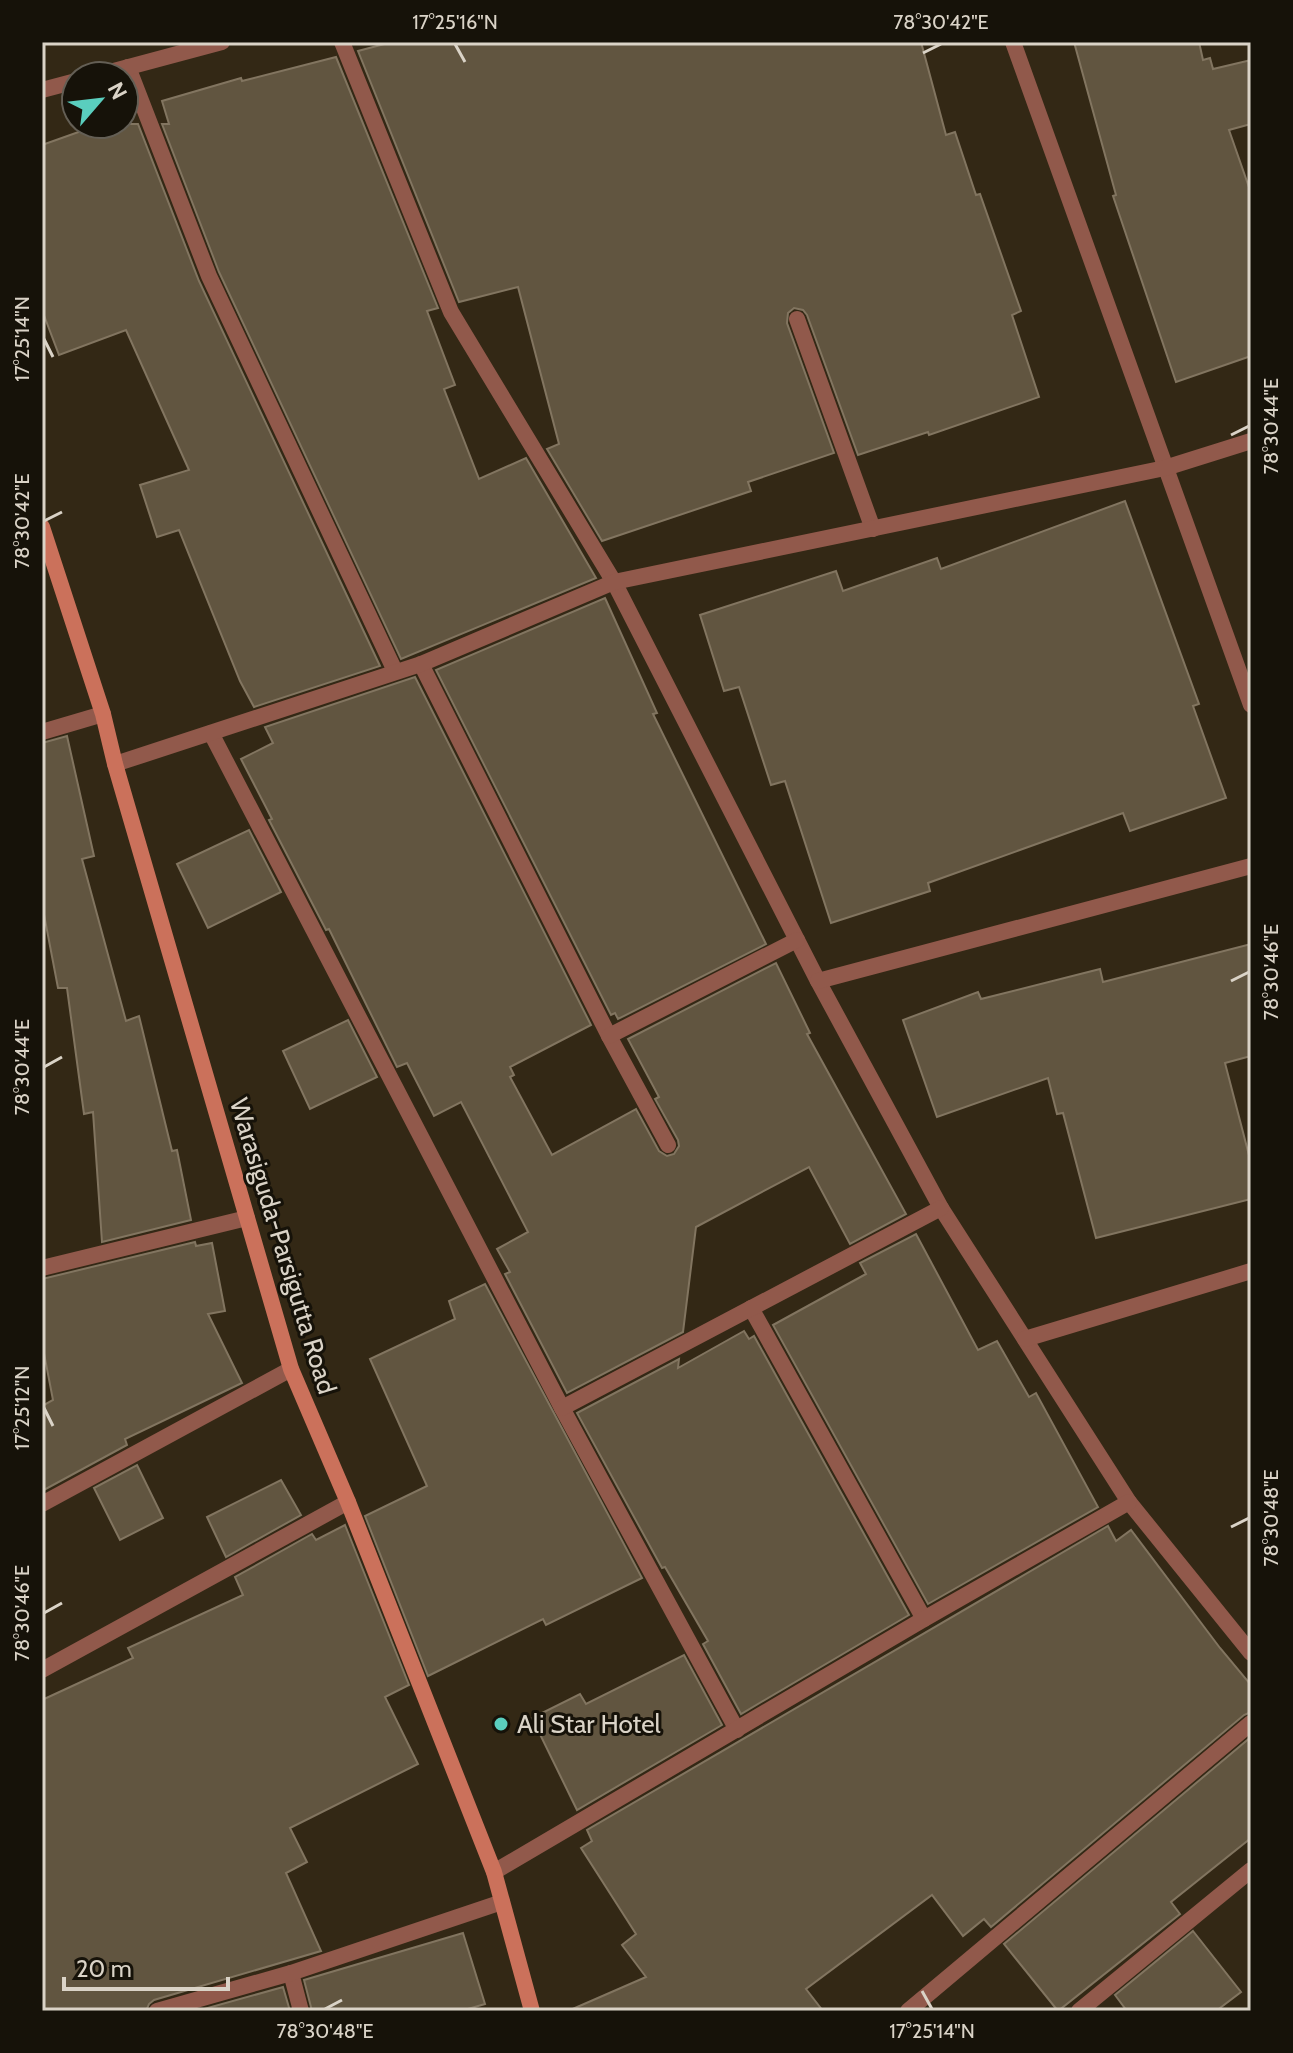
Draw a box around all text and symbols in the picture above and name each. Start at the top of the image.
text: 17°25'16"N [412,10,498,34]
text: 78°30'42"E [893,10,989,34]
north arrow [60,60,140,140]
text: N [102,78,133,104]
text: 17°25'14"N [10,296,34,382]
text: 78°30'44"E [1259,378,1283,474]
text: 78°30'42"E [10,473,34,569]
text: 78°30'46"E [1259,924,1283,1020]
text: 78°30'44"E [10,1019,34,1115]
street label: Warasiguda-Parsigutta Road [223,1094,343,1398]
text: 17°25'12"N [10,1366,34,1450]
text: 78°30'48"E [1259,1469,1283,1567]
text: 78°30'46"E [10,1565,34,1661]
place label: Ali Star Hotel [517,1708,661,1740]
marker: Ali Star Hotel [492,1715,510,1733]
scale bar [64,1941,228,1991]
text: 20 m [76,1954,132,1983]
text: 78°30'48"E [276,2019,374,2043]
text: 17°25'14"N [889,2019,975,2043]

